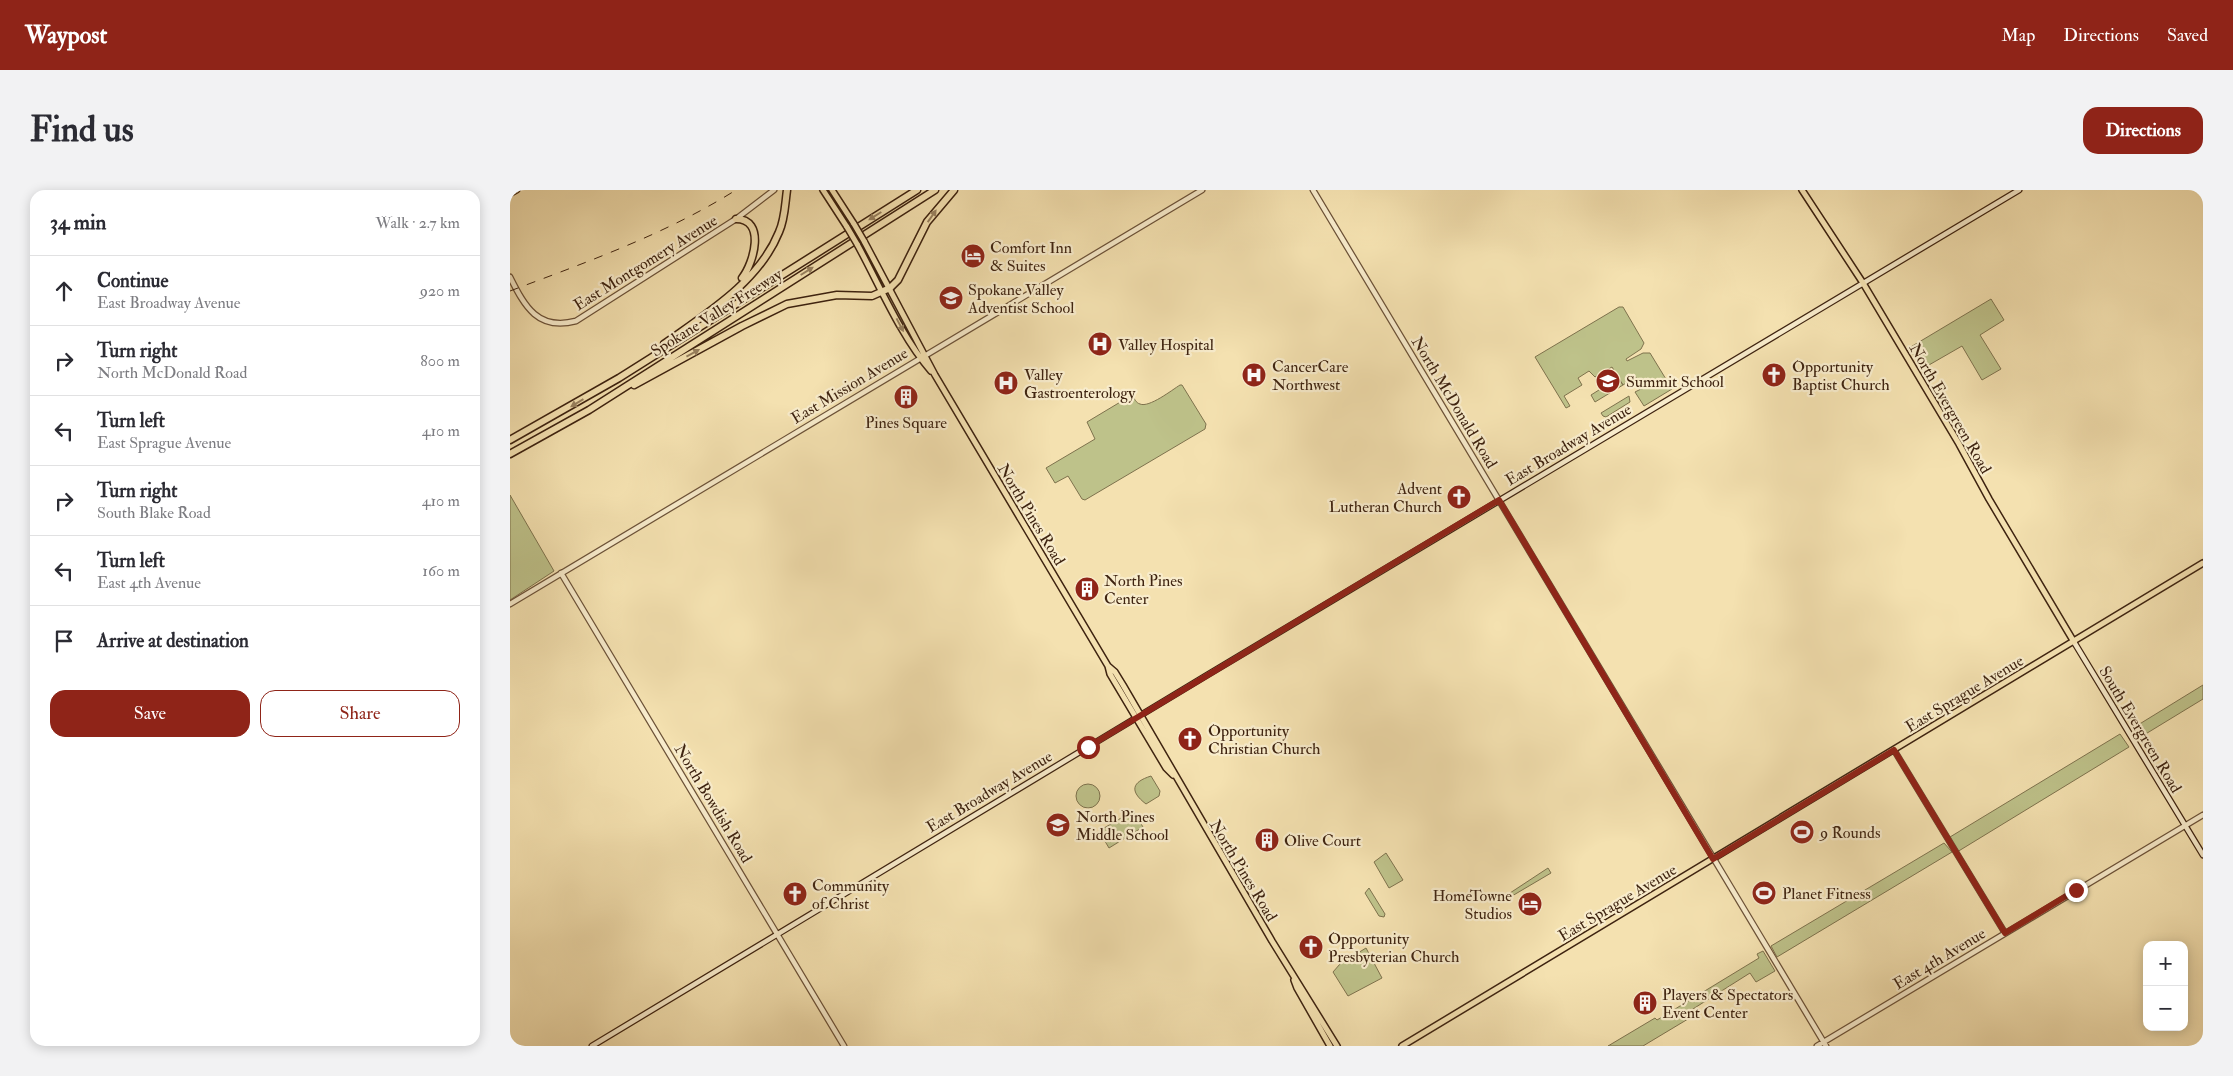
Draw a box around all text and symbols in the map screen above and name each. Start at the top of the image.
text: Waypost [25,20,107,51]
text: Map [2002,24,2035,47]
text: Directions [2063,24,2139,47]
text: Saved [2167,24,2208,47]
button: Directions [2083,107,2203,154]
text: Find us [30,108,134,152]
text: 34 min [50,209,106,236]
street label: East Montgomery Avenue [570,210,721,315]
one-way arrow [927,210,937,223]
one-way arrow [869,211,882,221]
text: Walk · 2.7 km [376,213,460,233]
place label: Comfort Inn & Suites [990,238,1072,276]
hotel icon: Comfort Inn & Suites [960,243,986,269]
street label: Spokane Valley Freeway [647,264,787,362]
one-way arrow [801,267,814,276]
text: Continue [97,269,168,293]
icon: ahead [50,277,78,305]
place label: Spokane Valley Adventist School [967,280,1074,318]
text: 920 m [420,281,460,301]
school or university icon: Spokane Valley Adventist School [938,285,964,311]
text: East Broadway Avenue [97,293,241,313]
one-way arrow [896,318,904,332]
hospital icon: Valley Hospital [1087,331,1113,357]
street label: North McDonald Road [1407,333,1502,472]
place label: Valley Hospital [1118,335,1214,356]
text: Turn right [97,339,177,363]
street label: North Evergreen Road [1905,340,1996,477]
street label: East Mission Avenue [788,343,912,429]
icon: right [50,347,78,375]
one-way arrow [686,349,700,358]
text: 800 m [420,351,460,371]
place label: CancerCare Northwest [1272,357,1349,395]
place label: Opportunity Baptist Church [1792,357,1890,396]
hospital icon: CancerCare Northwest [1241,362,1267,388]
church icon: Opportunity Baptist Church [1761,362,1787,388]
text: North McDonald Road [97,363,247,383]
place label: Valley Gastroenterology [1024,365,1136,403]
school or university icon: Summit School [1595,368,1621,394]
hospital icon: Valley Gastroenterology [993,370,1019,396]
place label: Summit School [1626,372,1724,392]
building icon: Pines Square [893,384,919,410]
one-way arrow [571,398,584,407]
street label: East Broadway Avenue [1502,399,1635,490]
text: Turn left [97,409,165,433]
place label: Pines Square [865,413,947,433]
icon: left [50,417,78,445]
text: 410 m [422,421,460,441]
text: East Sprague Avenue [97,433,231,453]
street label: North Pines Road [993,460,1069,569]
text: Turn right [97,479,177,503]
place label: Advent Lutheran Church [1329,479,1443,517]
church icon: Advent Lutheran Church [1446,484,1472,510]
icon: right [50,487,78,515]
text: 410 m [422,491,460,511]
text: South Blake Road [97,503,211,523]
text: Turn left [97,549,165,573]
icon: left [50,557,78,585]
text: 160 m [422,561,460,581]
place label: North Pines Center [1104,571,1183,609]
text: East 4th Avenue [97,573,201,593]
building icon: North Pines Center [1074,576,1100,602]
icon: arrive [50,627,78,655]
text: Arrive at destination [97,629,249,653]
street label: East Sprague Avenue [1902,651,2028,738]
street label: South Evergreen Road [2094,662,2186,797]
button: Save [50,690,250,737]
button: Share [260,690,460,737]
place label: Opportunity Christian Church [1208,721,1321,759]
church icon: Opportunity Christian Church [1177,726,1203,752]
route start [1077,736,1100,759]
street label: North Bowdish Road [670,740,757,867]
street label: East Broadway Avenue [923,746,1056,837]
place label: North Pines Middle School [1076,807,1169,845]
school or university icon: North Pines Middle School [1045,812,1071,838]
street label: North Pines Road [1205,816,1281,925]
sports icon: 9 Rounds [1789,819,1815,845]
place label: 9 Rounds [1819,823,1880,843]
building icon: Olive Court [1254,827,1280,853]
place label: Olive Court [1284,831,1361,851]
street label: East Sprague Avenue [1555,860,1681,947]
place label: Community of Christ [812,876,890,914]
route end [2065,879,2088,902]
sports icon: Planet Fitness [1751,880,1777,906]
church icon: Community of Christ [782,881,808,907]
place label: Planet Fitness [1782,884,1871,904]
place label: HomeTowne Studios [1432,886,1512,924]
hotel icon: HomeTowne Studios [1517,891,1543,917]
street label: East 4th Avenue [1890,923,1990,994]
place label: Opportunity Presbyterian Church [1328,929,1460,967]
church icon: Opportunity Presbyterian Church [1298,934,1324,960]
map controls [2143,941,2188,1031]
button: + [2143,941,2188,986]
place label: Players & Spectators Event Center [1662,985,1793,1023]
button: − [2143,986,2188,1031]
building icon: Players & Spectators Event Center [1632,990,1658,1016]

